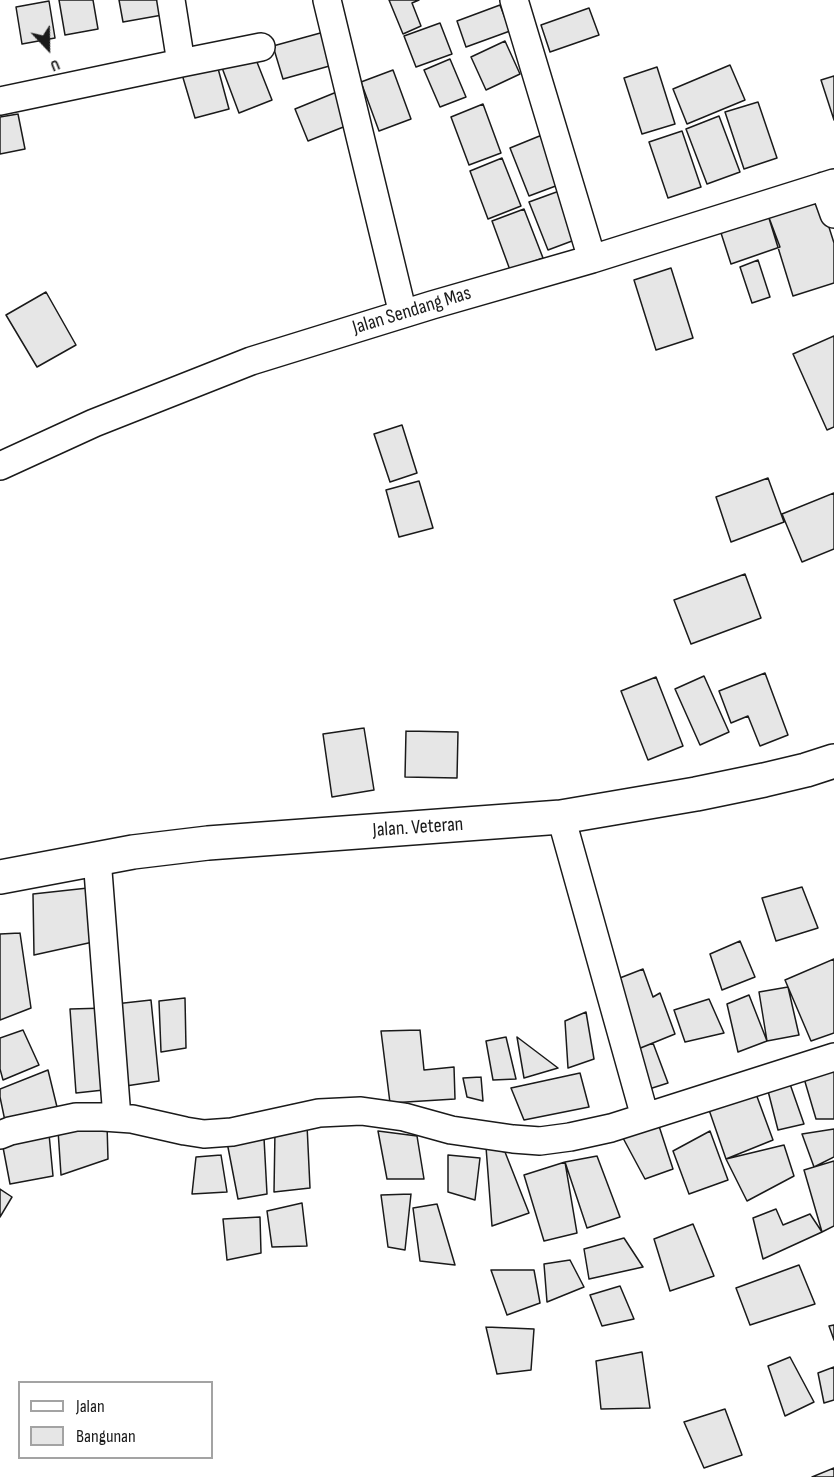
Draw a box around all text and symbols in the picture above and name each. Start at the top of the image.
north arrow [18,18,78,78]
text: U [48,55,62,76]
street label: Jalan Sendang Mas [350,282,474,340]
street label: Jalan. Veteran [372,813,464,843]
legend [18,1381,213,1459]
text: Jalan [76,1396,105,1417]
text: Bangunan [76,1426,136,1447]

